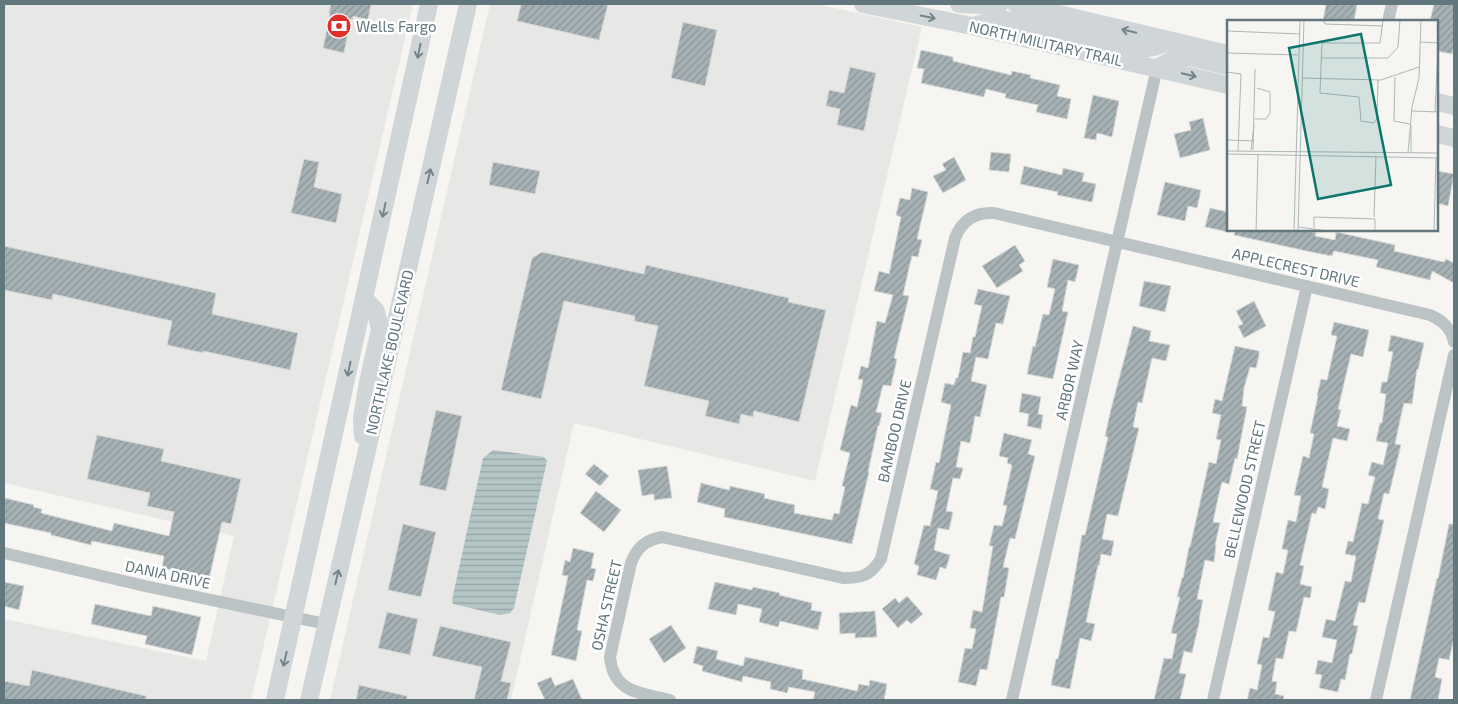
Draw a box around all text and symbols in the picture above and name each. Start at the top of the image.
bank icon: Wells Fargo [326,13,352,39]
one-way arrow [919,13,935,22]
place label: Wells Fargo [356,17,437,35]
street label: NORTH MILITARY TRAIL [968,17,1125,69]
inset map [1227,20,1438,231]
one-way arrow [1122,26,1138,35]
one-way arrow [414,43,423,59]
one-way arrow [1180,71,1196,80]
one-way arrow [425,168,434,184]
one-way arrow [379,202,388,218]
street label: APPLECREST DRIVE [1231,244,1361,290]
street label: NORTHLAKE BOULEVARD [361,268,417,436]
street label: ARBOR WAY [1051,338,1087,422]
one-way arrow [344,360,353,376]
street label: BAMBOO DRIVE [873,378,915,484]
street label: BELLEWOOD STREET [1219,418,1269,560]
street label: DANIA DRIVE [124,556,212,592]
street label: OSHA STREET [587,558,625,652]
one-way arrow [333,569,342,585]
one-way arrow [279,650,289,666]

